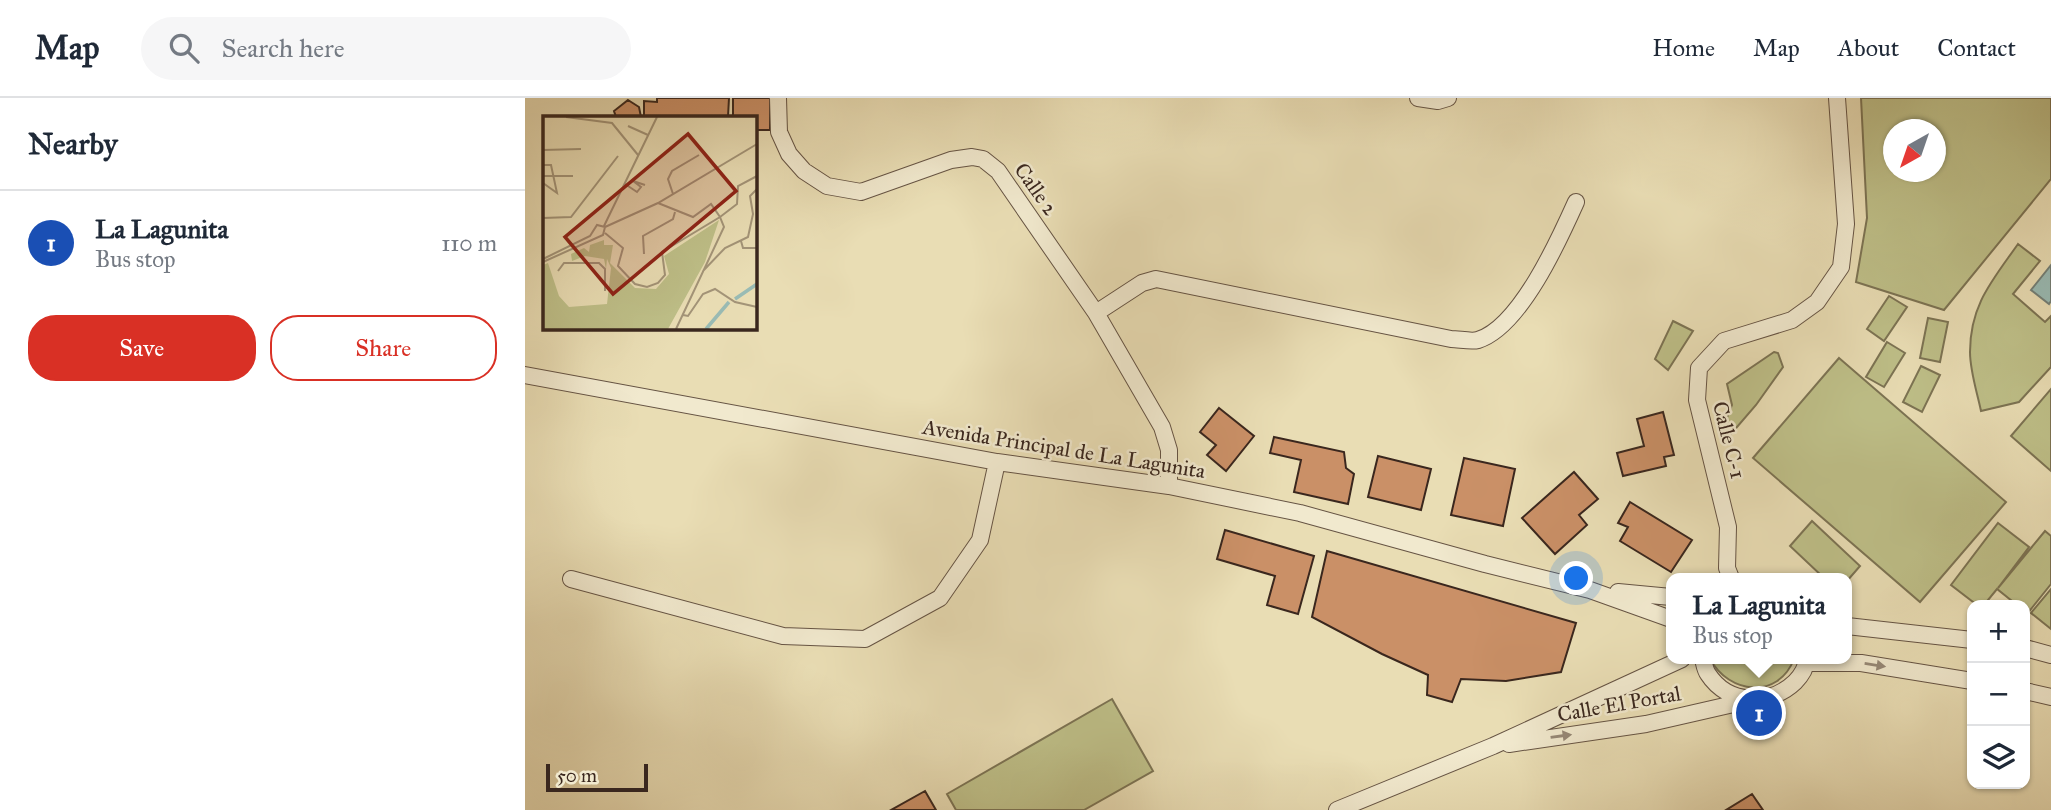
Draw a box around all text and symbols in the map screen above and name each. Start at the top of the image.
search box [141,17,631,80]
text: Map [35,28,99,68]
icon: search [165,29,203,67]
text: Search here [221,32,345,64]
text: Home [1652,33,1715,63]
text: Map [1753,33,1800,63]
text: About [1838,33,1899,63]
text: Contact [1937,33,2016,63]
inset map [543,116,756,329]
north arrow [1883,119,1946,182]
text: Nearby [28,126,118,162]
street label: Calle 2 [1009,158,1064,221]
text: La Lagunita [95,213,229,245]
text: 1 [46,229,56,257]
text: 110 m [441,229,497,257]
text: Bus stop [95,245,176,273]
button: Save [28,315,256,381]
button: Share [270,315,497,381]
street label: Calle C-1 [1707,399,1751,481]
street label: Avenida Principal de La Lagunita [920,414,1207,484]
your location [1559,561,1593,595]
popup [1666,573,1852,664]
text: La Lagunita [1692,589,1826,621]
map controls [1967,600,2030,789]
button: + [1967,600,2030,663]
text: Bus stop [1692,621,1773,649]
one-way arrow [1864,660,1886,671]
button: − [1967,663,2030,726]
street label: Calle El Portal [1555,680,1683,728]
pin: 1 [1736,687,1782,739]
button: layers [1967,726,2030,789]
one-way arrow [1550,731,1572,742]
scale bar [546,761,647,793]
text: 50 m [557,764,597,787]

